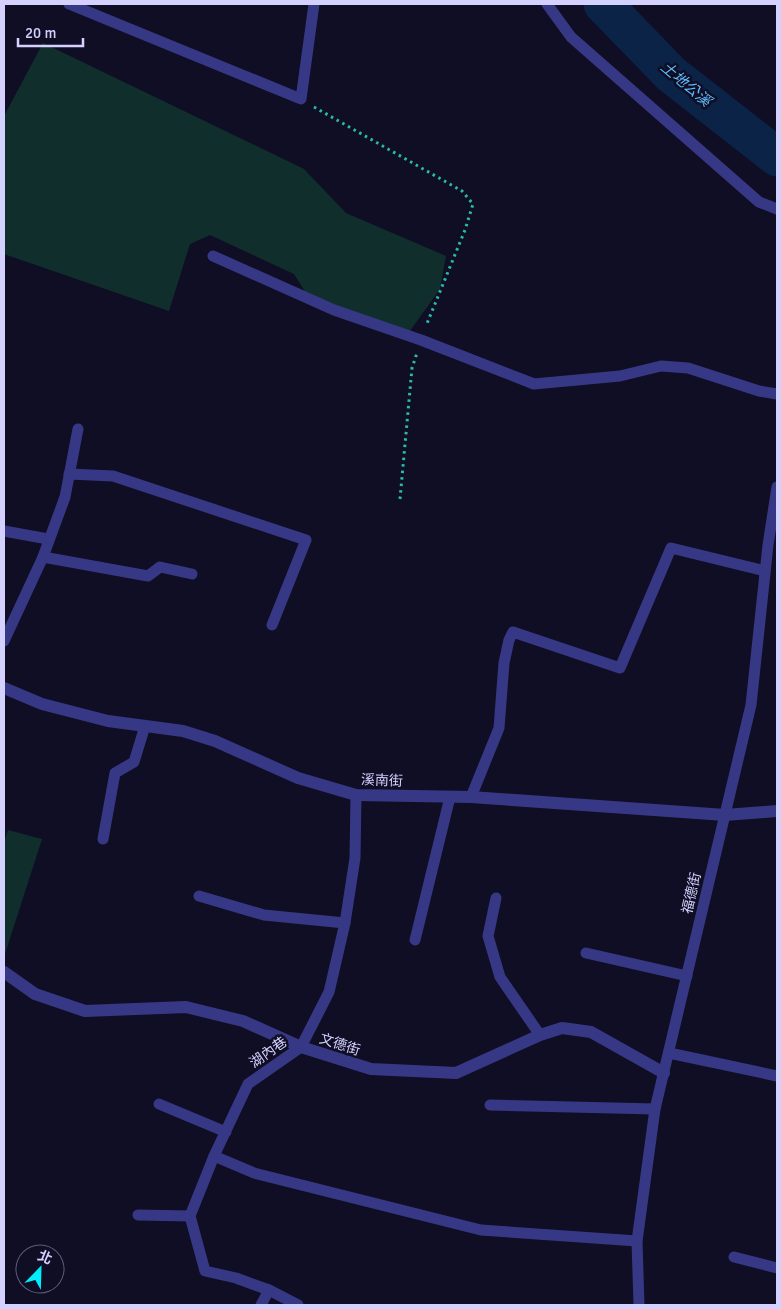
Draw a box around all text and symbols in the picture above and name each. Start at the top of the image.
scale bar [18,15,82,47]
text: 20 m [25,24,56,42]
water label: 土地公溪 [657,58,716,111]
street label: 溪南街 [361,771,403,790]
street label: 福德街 [678,871,704,915]
street label: 文德街 [317,1030,362,1059]
street label: 湖內巷 [246,1033,290,1071]
north arrow [15,1244,65,1294]
text: 北 [35,1247,55,1268]

